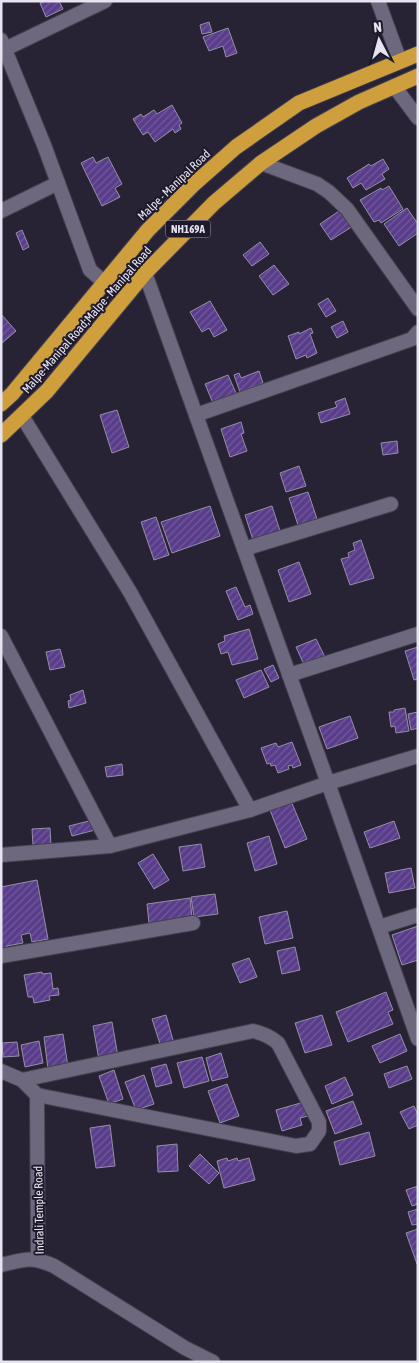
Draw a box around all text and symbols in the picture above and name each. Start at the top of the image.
north arrow [354,15,404,65]
text: N [373,19,383,35]
street label: Malpe - Manipal Road [135,147,213,223]
road number: NH169A [166,220,210,238]
street label: Malpe-Manipal Road;Malpe - Manipal Road [19,244,155,396]
street label: Indrali Temple Road [31,1166,47,1254]

